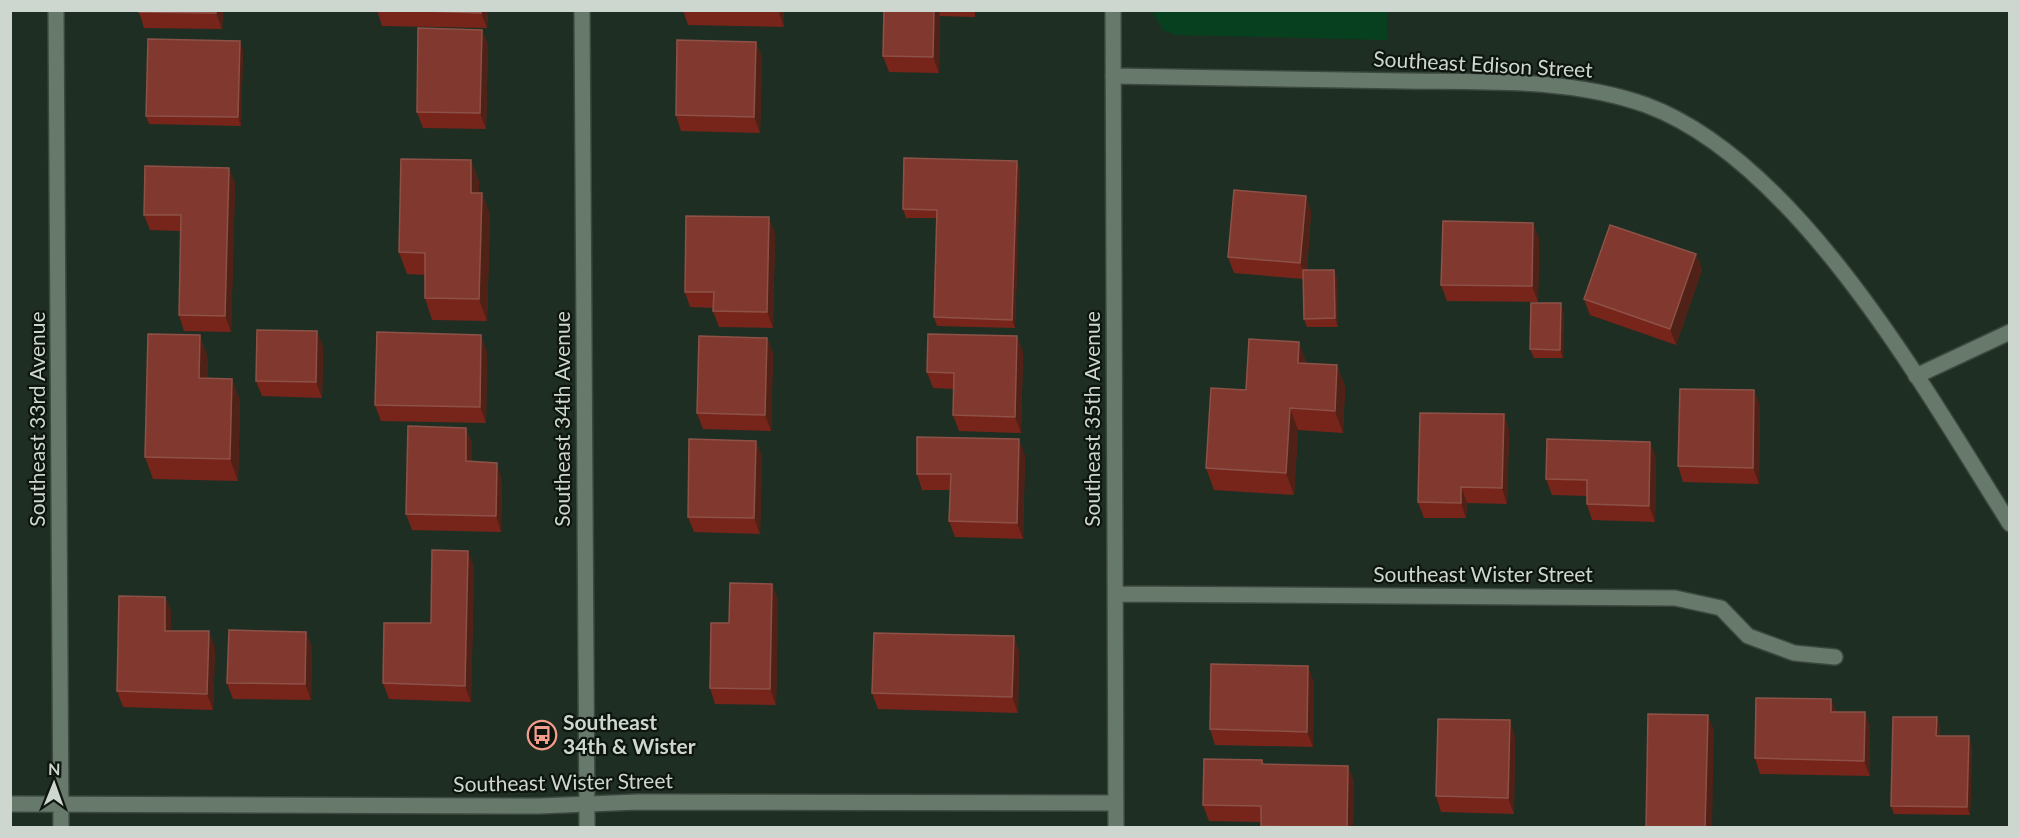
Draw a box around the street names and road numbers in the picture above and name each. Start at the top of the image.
street label: Southeast Edison Street [1373,45,1594,82]
street label: Southeast 33rd Avenue [24,311,49,527]
street label: Southeast 34th Avenue [549,311,574,527]
street label: Southeast 35th Avenue [1079,311,1104,527]
street label: Southeast Wister Street [1373,561,1593,586]
street label: Southeast Wister Street [453,767,673,796]

